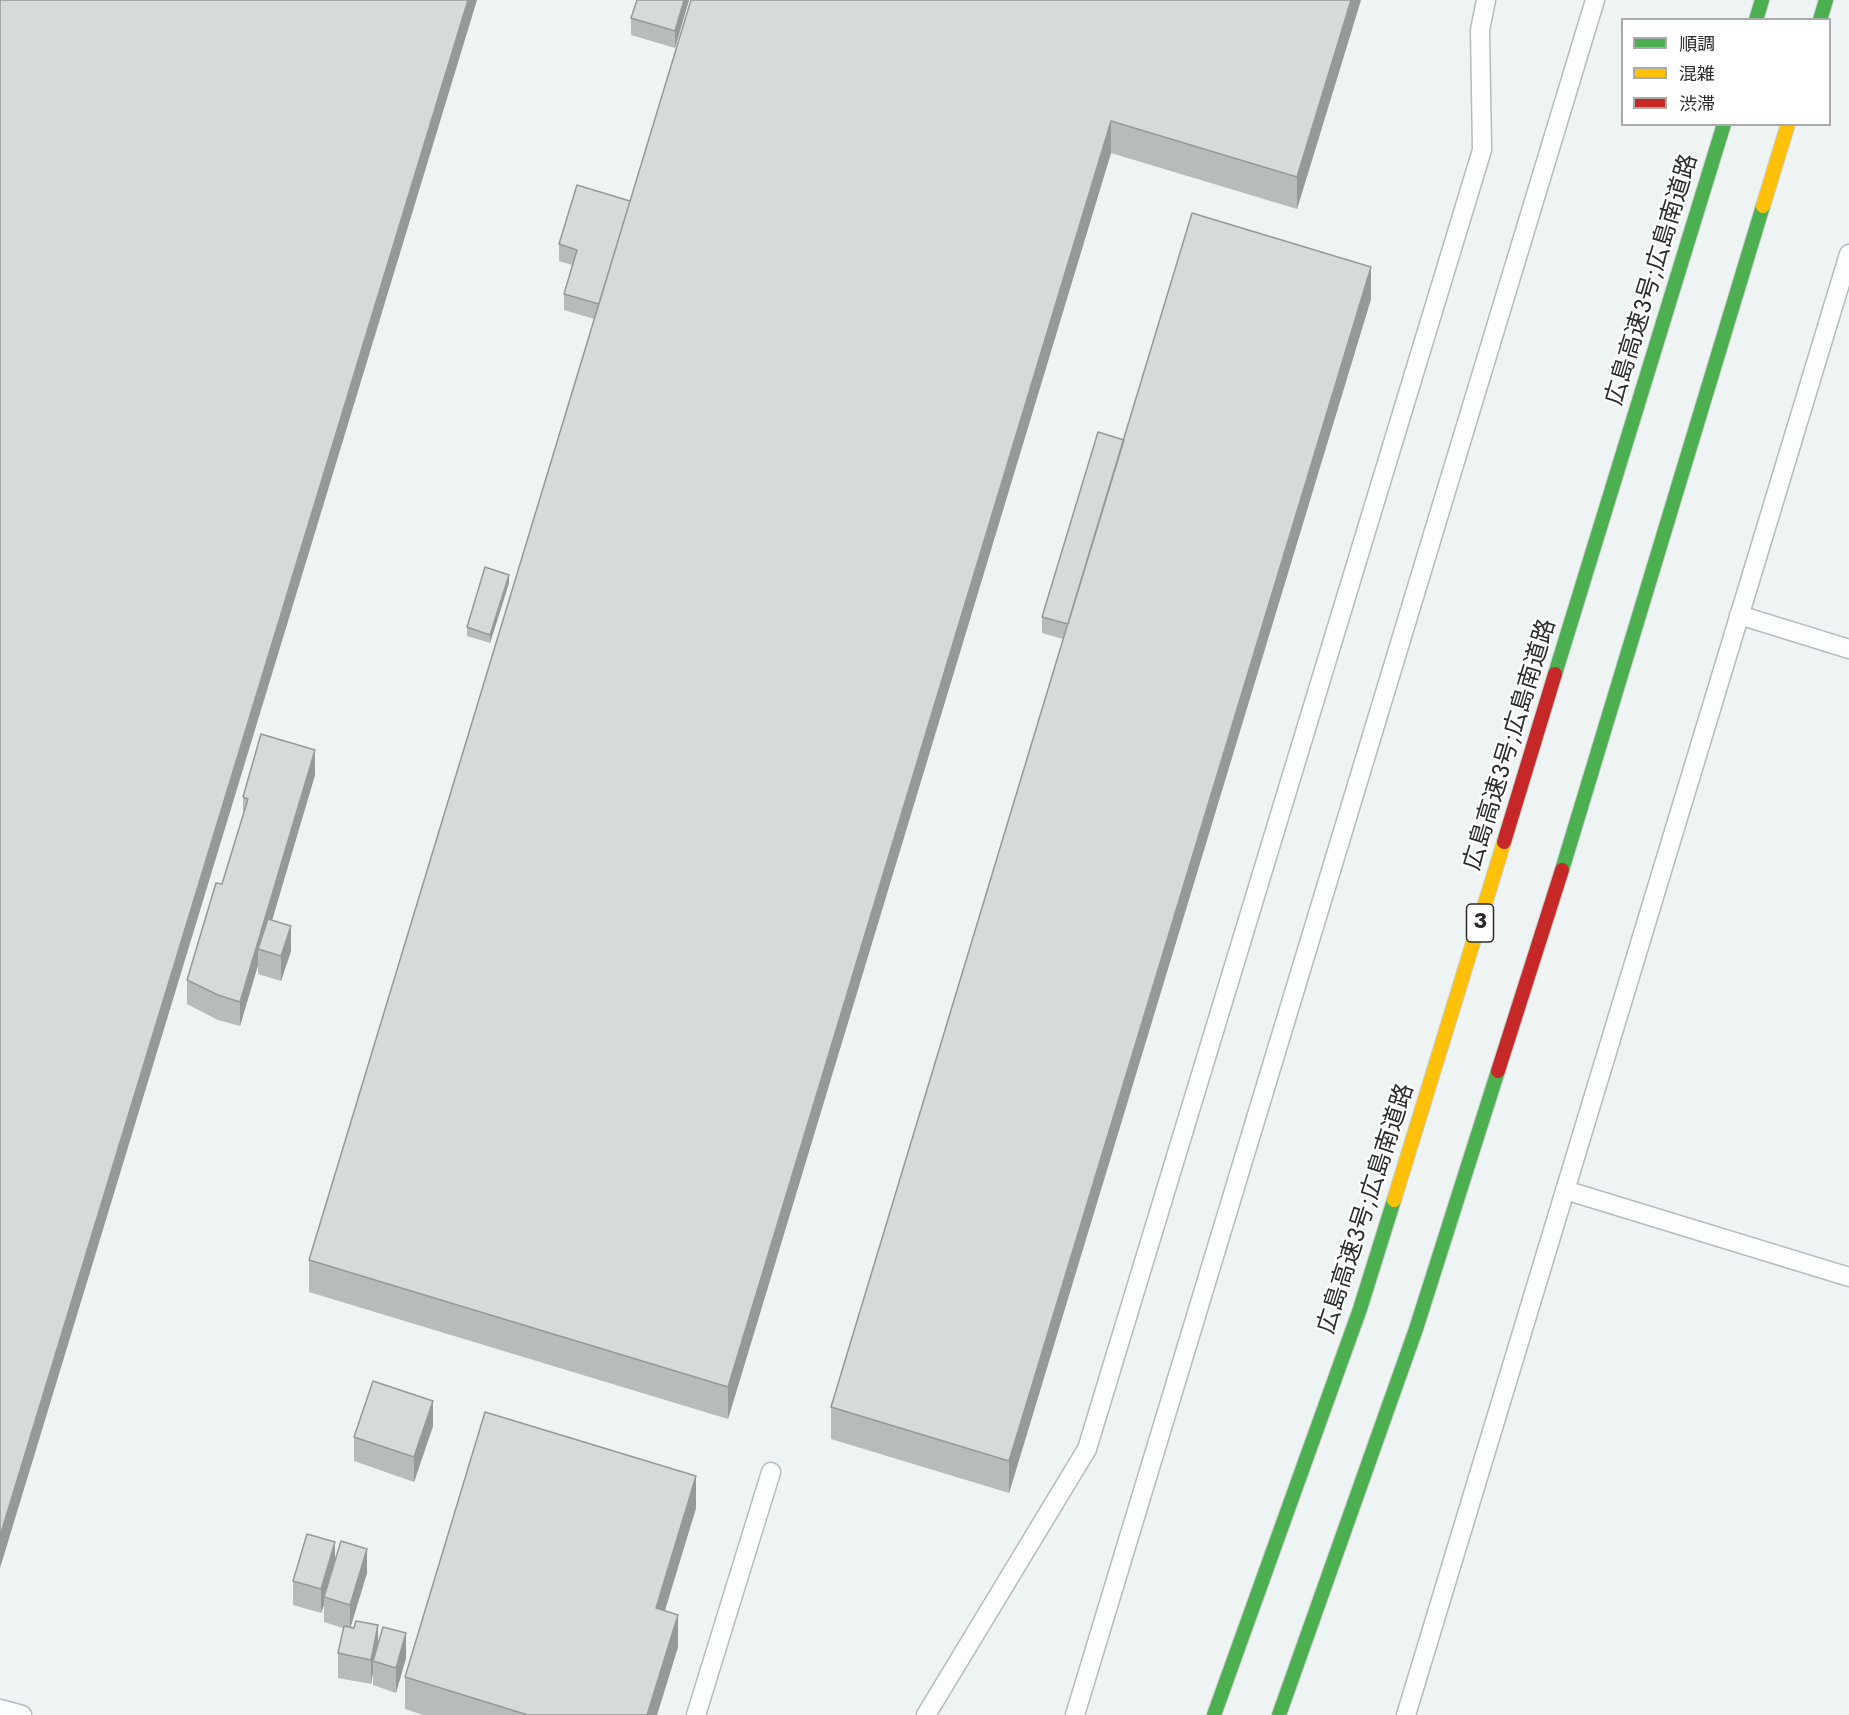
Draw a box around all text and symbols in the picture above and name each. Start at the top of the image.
legend [1621,18,1831,126]
text: 順調 [1679,31,1715,57]
text: 混雑 [1679,61,1715,87]
text: 渋滞 [1679,91,1715,117]
street label: 広島高速3号;広島南道路 [1601,151,1705,409]
street label: 広島高速3号;広島南道路 [1459,616,1563,874]
road number: 3 [1466,904,1494,942]
street label: 広島高速3号;広島南道路 [1313,1080,1421,1338]

